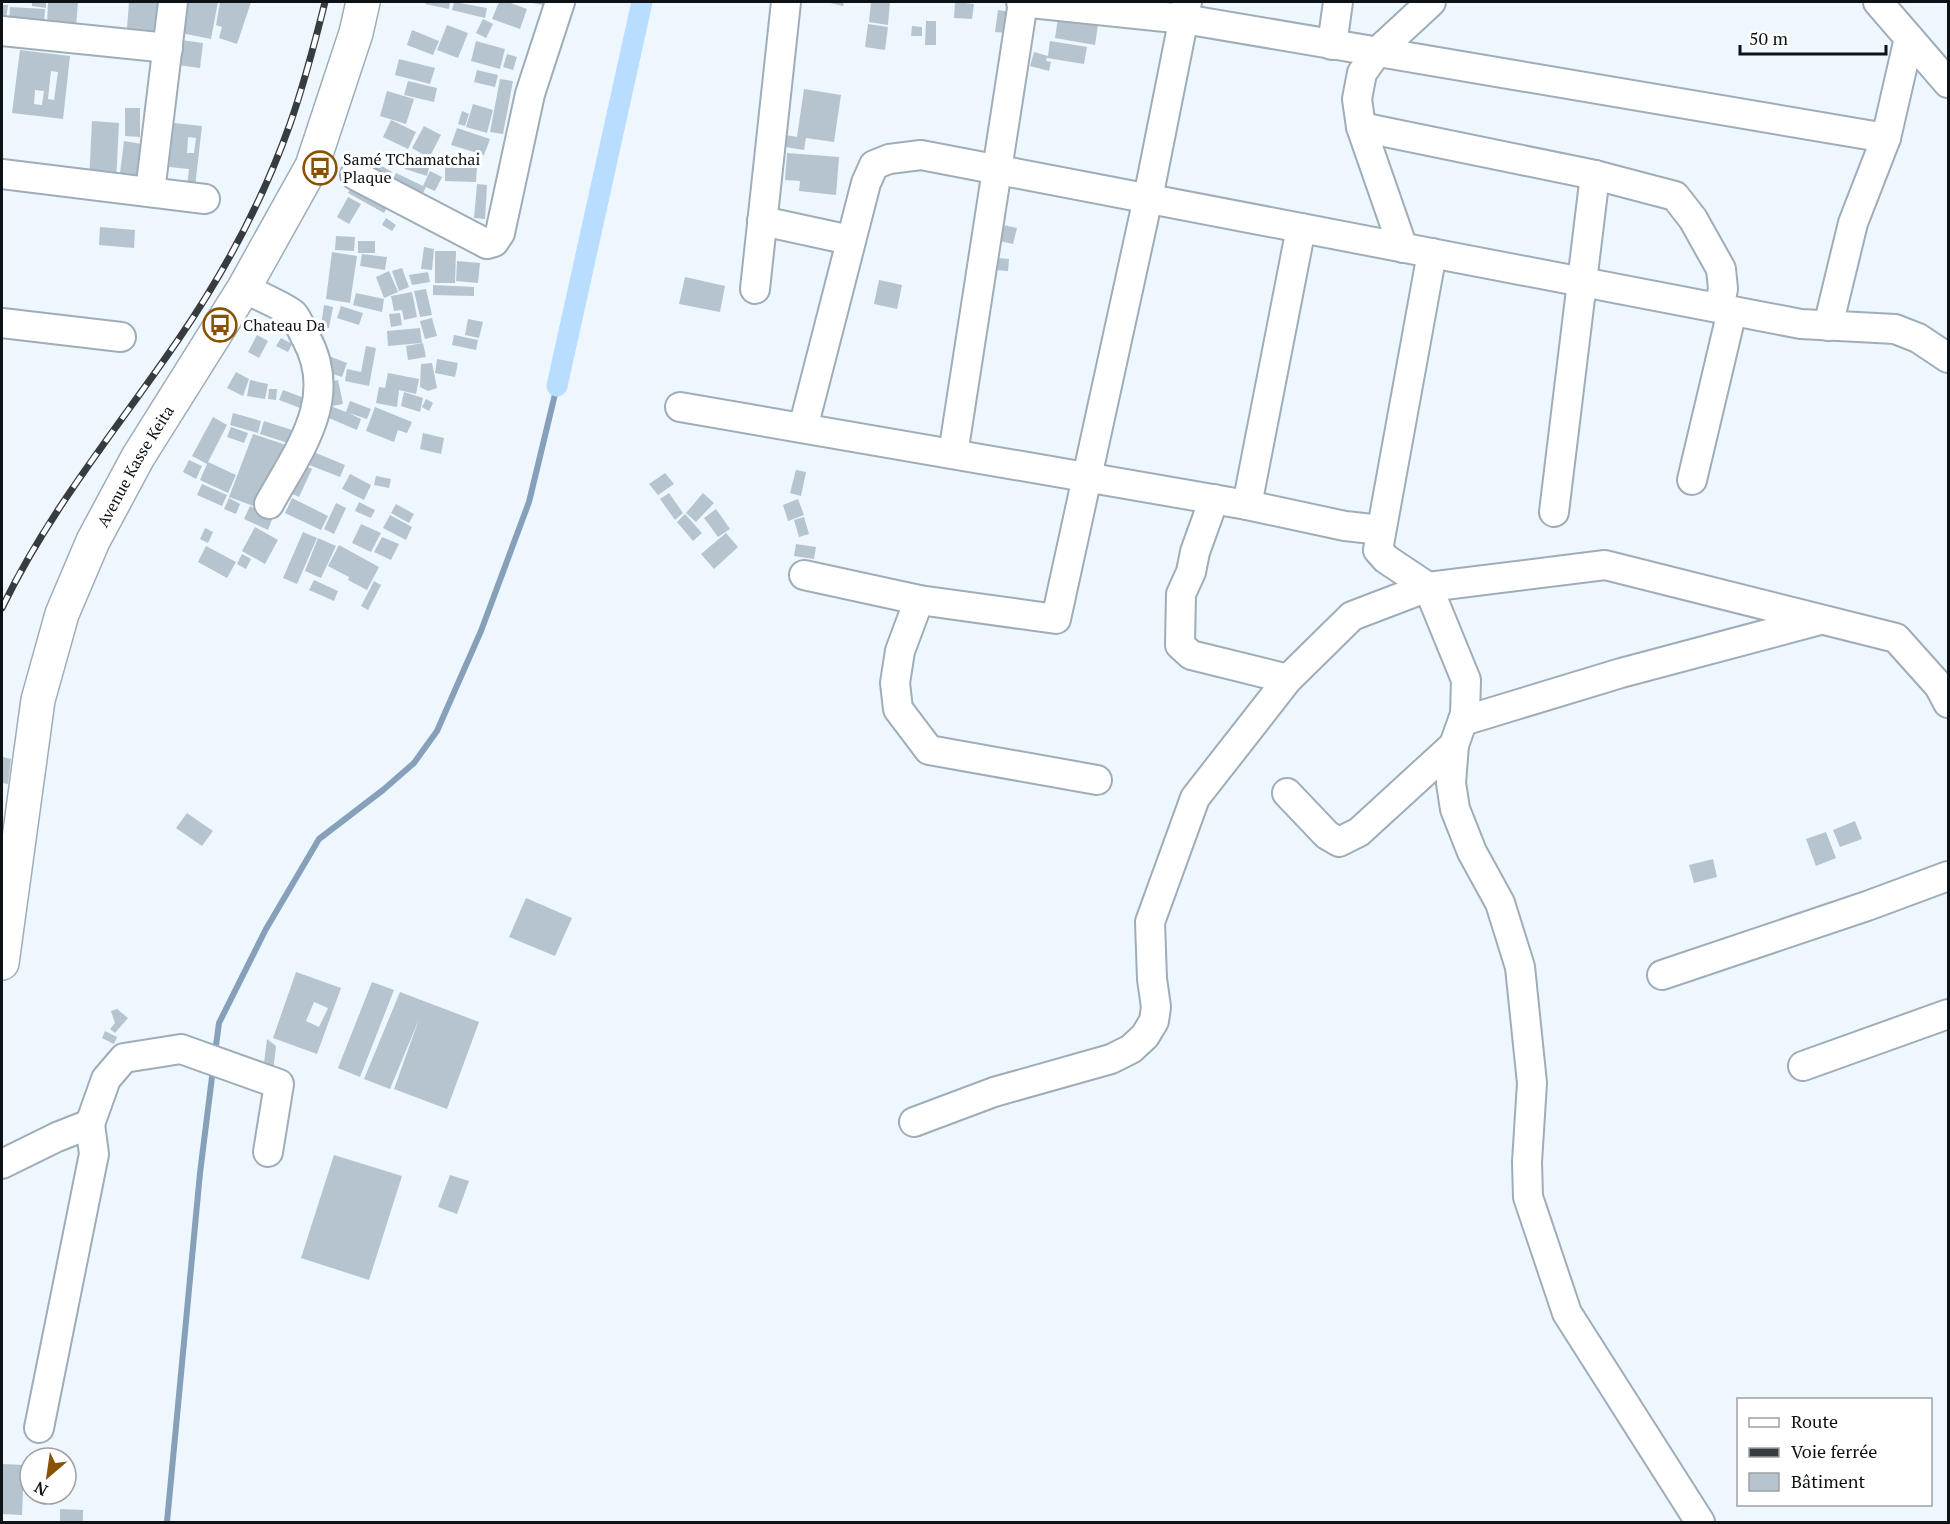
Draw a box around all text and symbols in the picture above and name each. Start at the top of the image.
scale bar [1740,18,1886,56]
text: 50 m [1749,26,1789,50]
place label: Samé TChamatchai Plaque [343,148,480,188]
bus stop icon: Samé TChamatchai Plaque [302,150,338,186]
bus stop icon: Chateau Da [202,307,238,343]
place label: Chateau Da [243,314,325,336]
street label: Avenue Kasse Keita [92,401,179,531]
legend [1737,1398,1932,1506]
text: Route [1791,1409,1838,1433]
text: Voie ferrée [1791,1439,1877,1463]
north arrow [18,1446,78,1506]
text: Bâtiment [1791,1469,1866,1493]
text: N [30,1477,51,1502]

